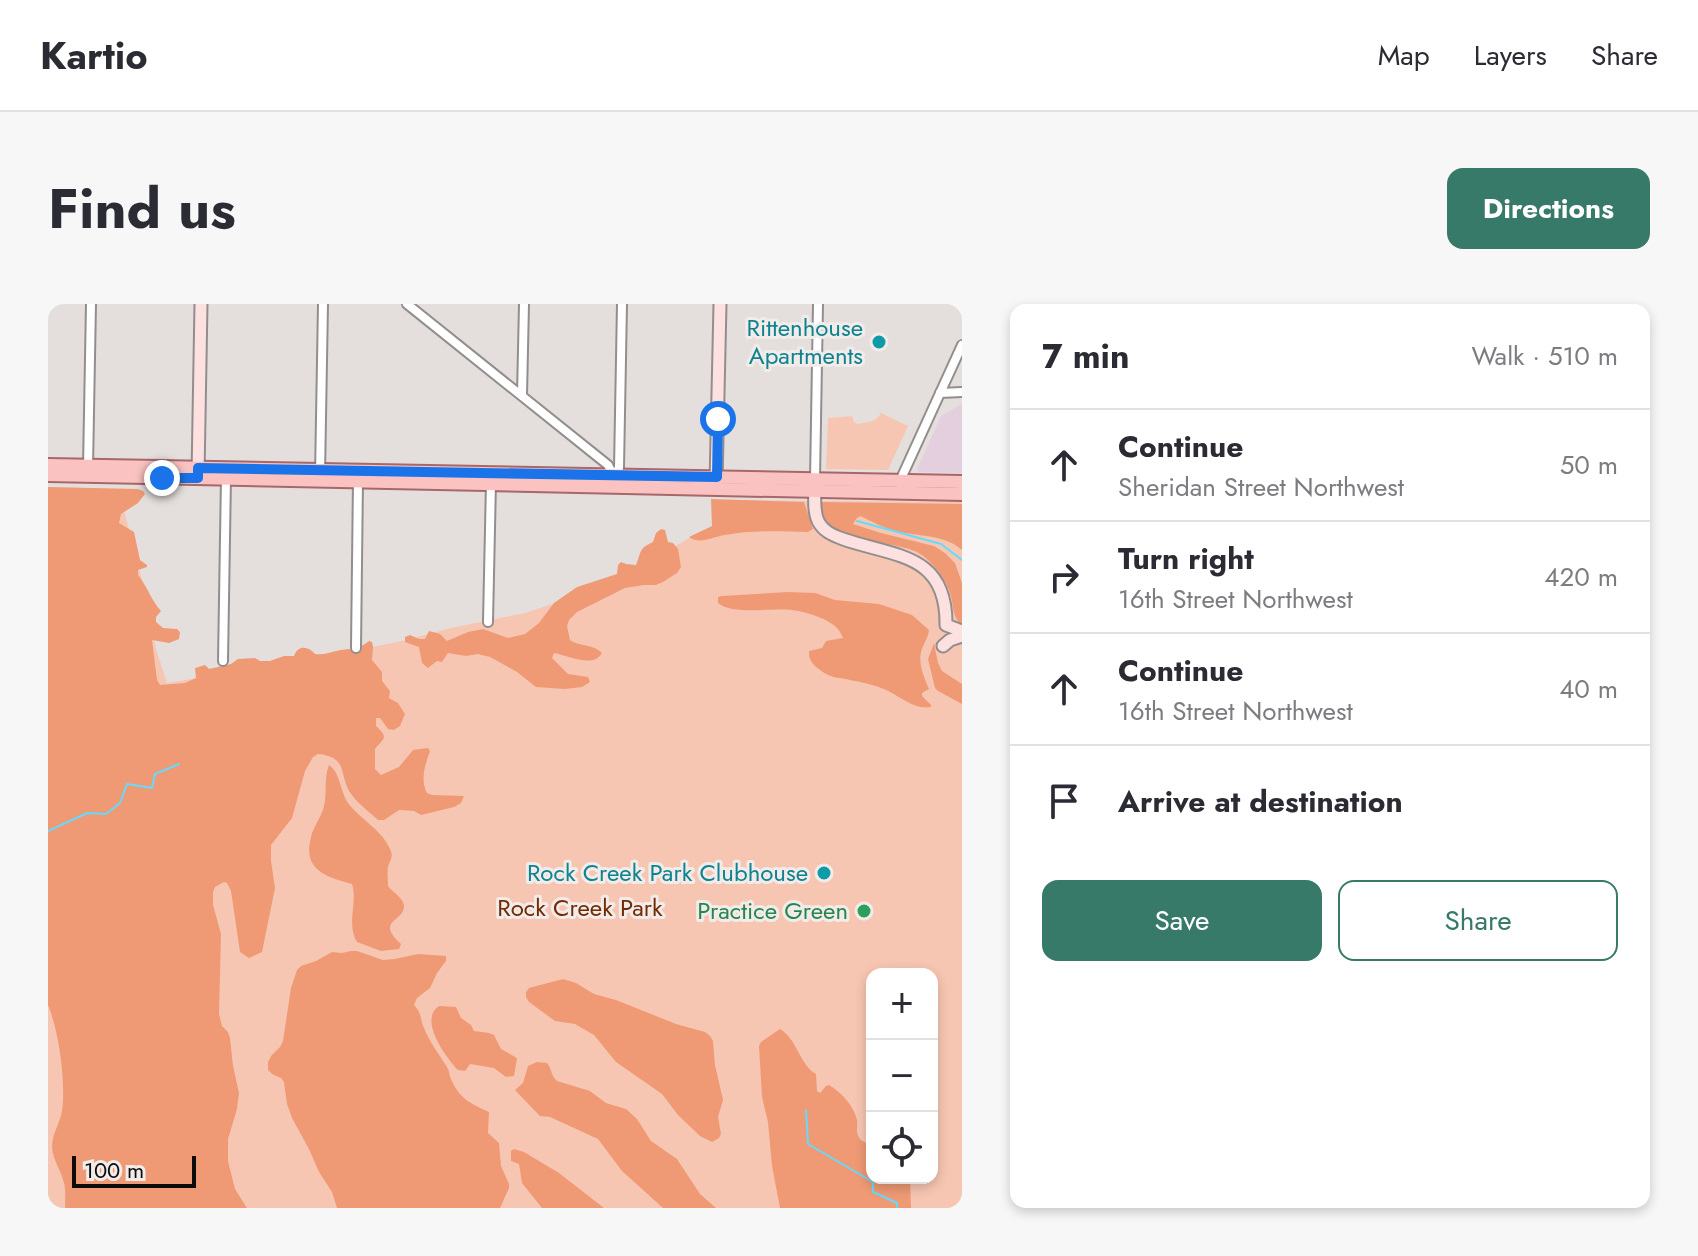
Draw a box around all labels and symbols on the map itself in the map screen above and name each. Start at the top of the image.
place label: Rittenhouse Apartments [747,310,863,373]
marker: Rittenhouse Apartments [870,333,888,351]
route start [700,401,736,437]
route end [144,460,180,496]
place label: Rock Creek Park Clubhouse [527,855,808,890]
marker: Rock Creek Park Clubhouse [815,864,833,882]
park label: Rock Creek Park [497,890,663,925]
place label: Practice Green [697,893,848,928]
marker: Practice Green [855,902,873,920]
scale bar [72,1152,196,1188]

